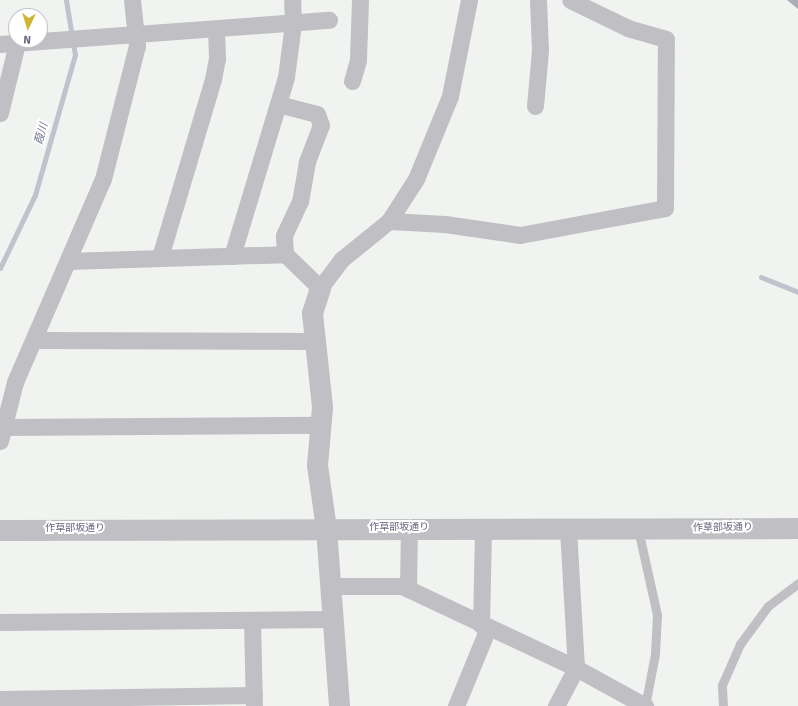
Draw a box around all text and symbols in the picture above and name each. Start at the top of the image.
north arrow [8,8,48,48]
text: N [23,33,31,46]
water label: 葭川 [33,122,51,146]
street label: 作草部坂通り [693,521,753,535]
street label: 作草部坂通り [369,522,429,534]
street label: 作草部坂通り [45,523,105,535]

